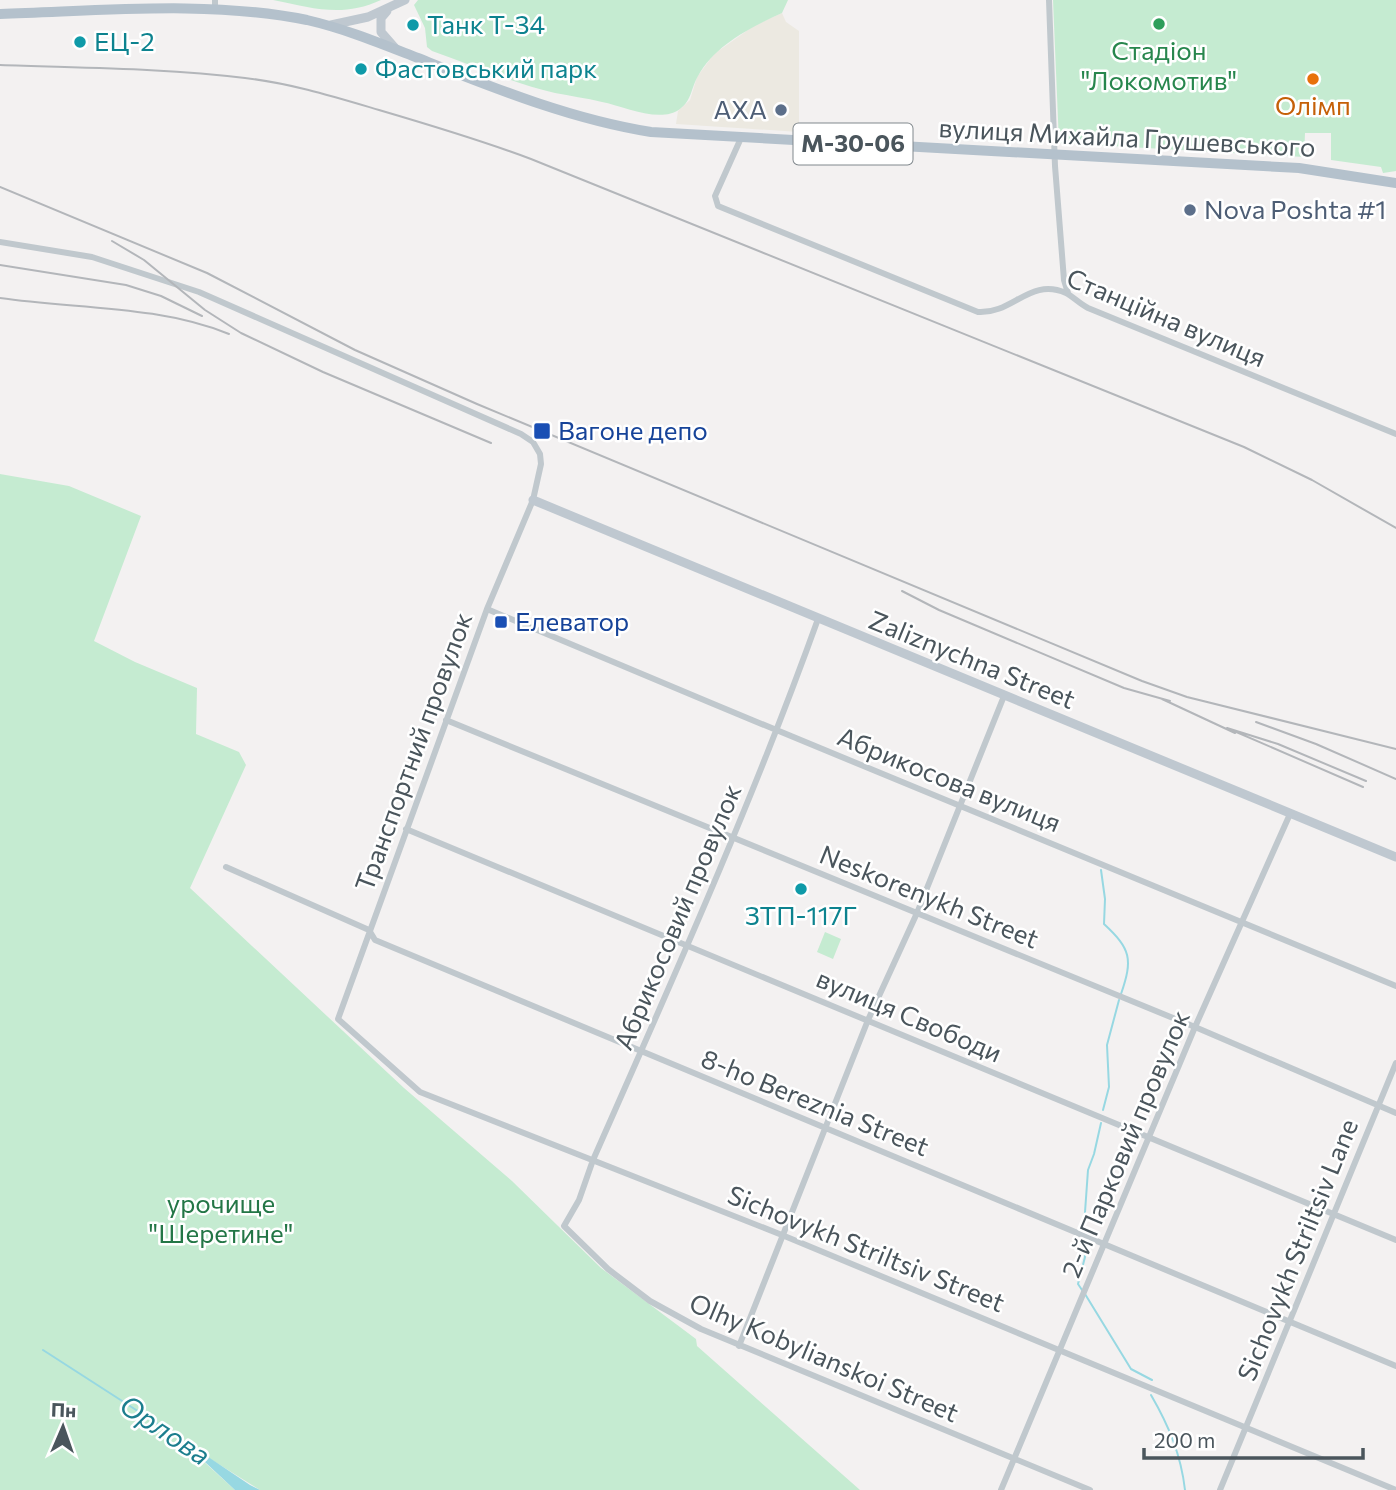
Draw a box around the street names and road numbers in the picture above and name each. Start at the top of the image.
street label: вулиця Михайла Грушевського [938,111,1316,162]
road number: М-30-06 [794,124,912,164]
street label: Станційна вулиця [1063,261,1271,372]
street label: Zaliznychna Street [865,603,1080,714]
street label: Транспортний провулок [348,608,478,895]
street label: Абрикосова вулиця [834,720,1066,838]
street label: Абрикосовий провулок [607,779,747,1054]
street label: Neskorenykh Street [816,838,1044,954]
street label: вулиця Свободи [812,962,1007,1068]
street label: 2-й Парковий провулок [1054,1005,1195,1282]
street label: 8-ho Bereznia Street [697,1042,934,1161]
street label: Sichovykh Striltsiv Lane [1230,1114,1363,1385]
street label: Sichovykh Striltsiv Street [724,1178,1010,1317]
street label: Olhy Kobylianskoi Street [685,1286,964,1427]

